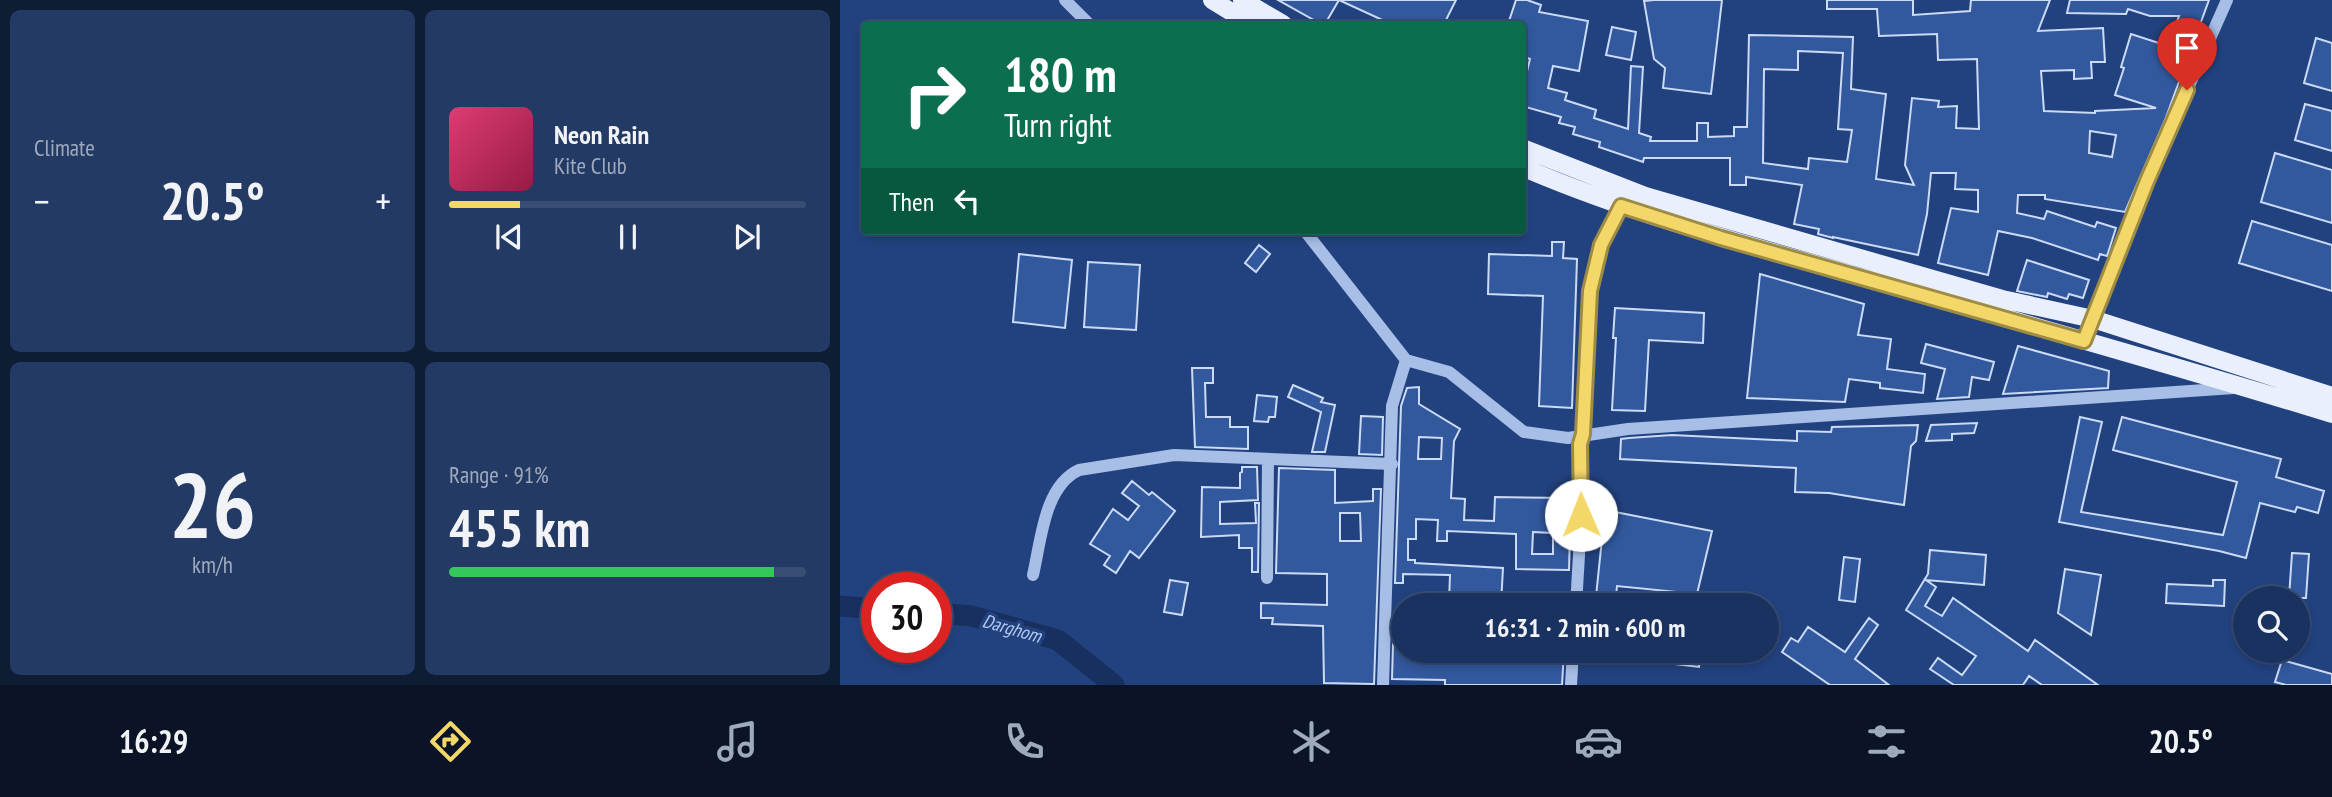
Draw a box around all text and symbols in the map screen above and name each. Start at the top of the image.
pin [2157,18,2217,90]
icon: arrive [2168,29,2206,67]
text: 180 m [1004,42,1117,106]
icon: right [889,49,980,140]
text: Turn right [1004,104,1112,146]
text: Neon Rain [554,118,649,151]
text: Climate [34,133,95,162]
text: Kite Club [554,151,627,180]
text: 20.5° [160,167,265,234]
text: − [34,176,50,225]
text: + [375,176,391,225]
icon: left [948,182,986,220]
text: Then [889,185,934,218]
icon: previous [490,218,528,256]
icon: pause [609,218,647,256]
icon: next [728,218,766,256]
text: 26 [169,445,256,563]
text: Range · 91% [449,460,549,489]
position arrow [1544,478,1618,552]
text: 455 km [449,494,590,561]
text: km/h [192,550,233,579]
speed limit sign: 30 [861,572,952,663]
map controls [2233,586,2310,663]
button: search [2233,586,2310,663]
water label: Darghоm [980,608,1046,648]
text: 16:31 · 2 min · 600 m [1485,611,1685,644]
icon: directions [426,717,475,766]
icon: music [713,717,762,766]
icon: phone [1000,717,1049,766]
icon: climate [1287,717,1336,766]
icon: car [1574,717,1623,766]
icon: filters [1862,717,1911,766]
text: 16:29 [119,720,188,762]
text: 20.5° [2149,720,2213,762]

